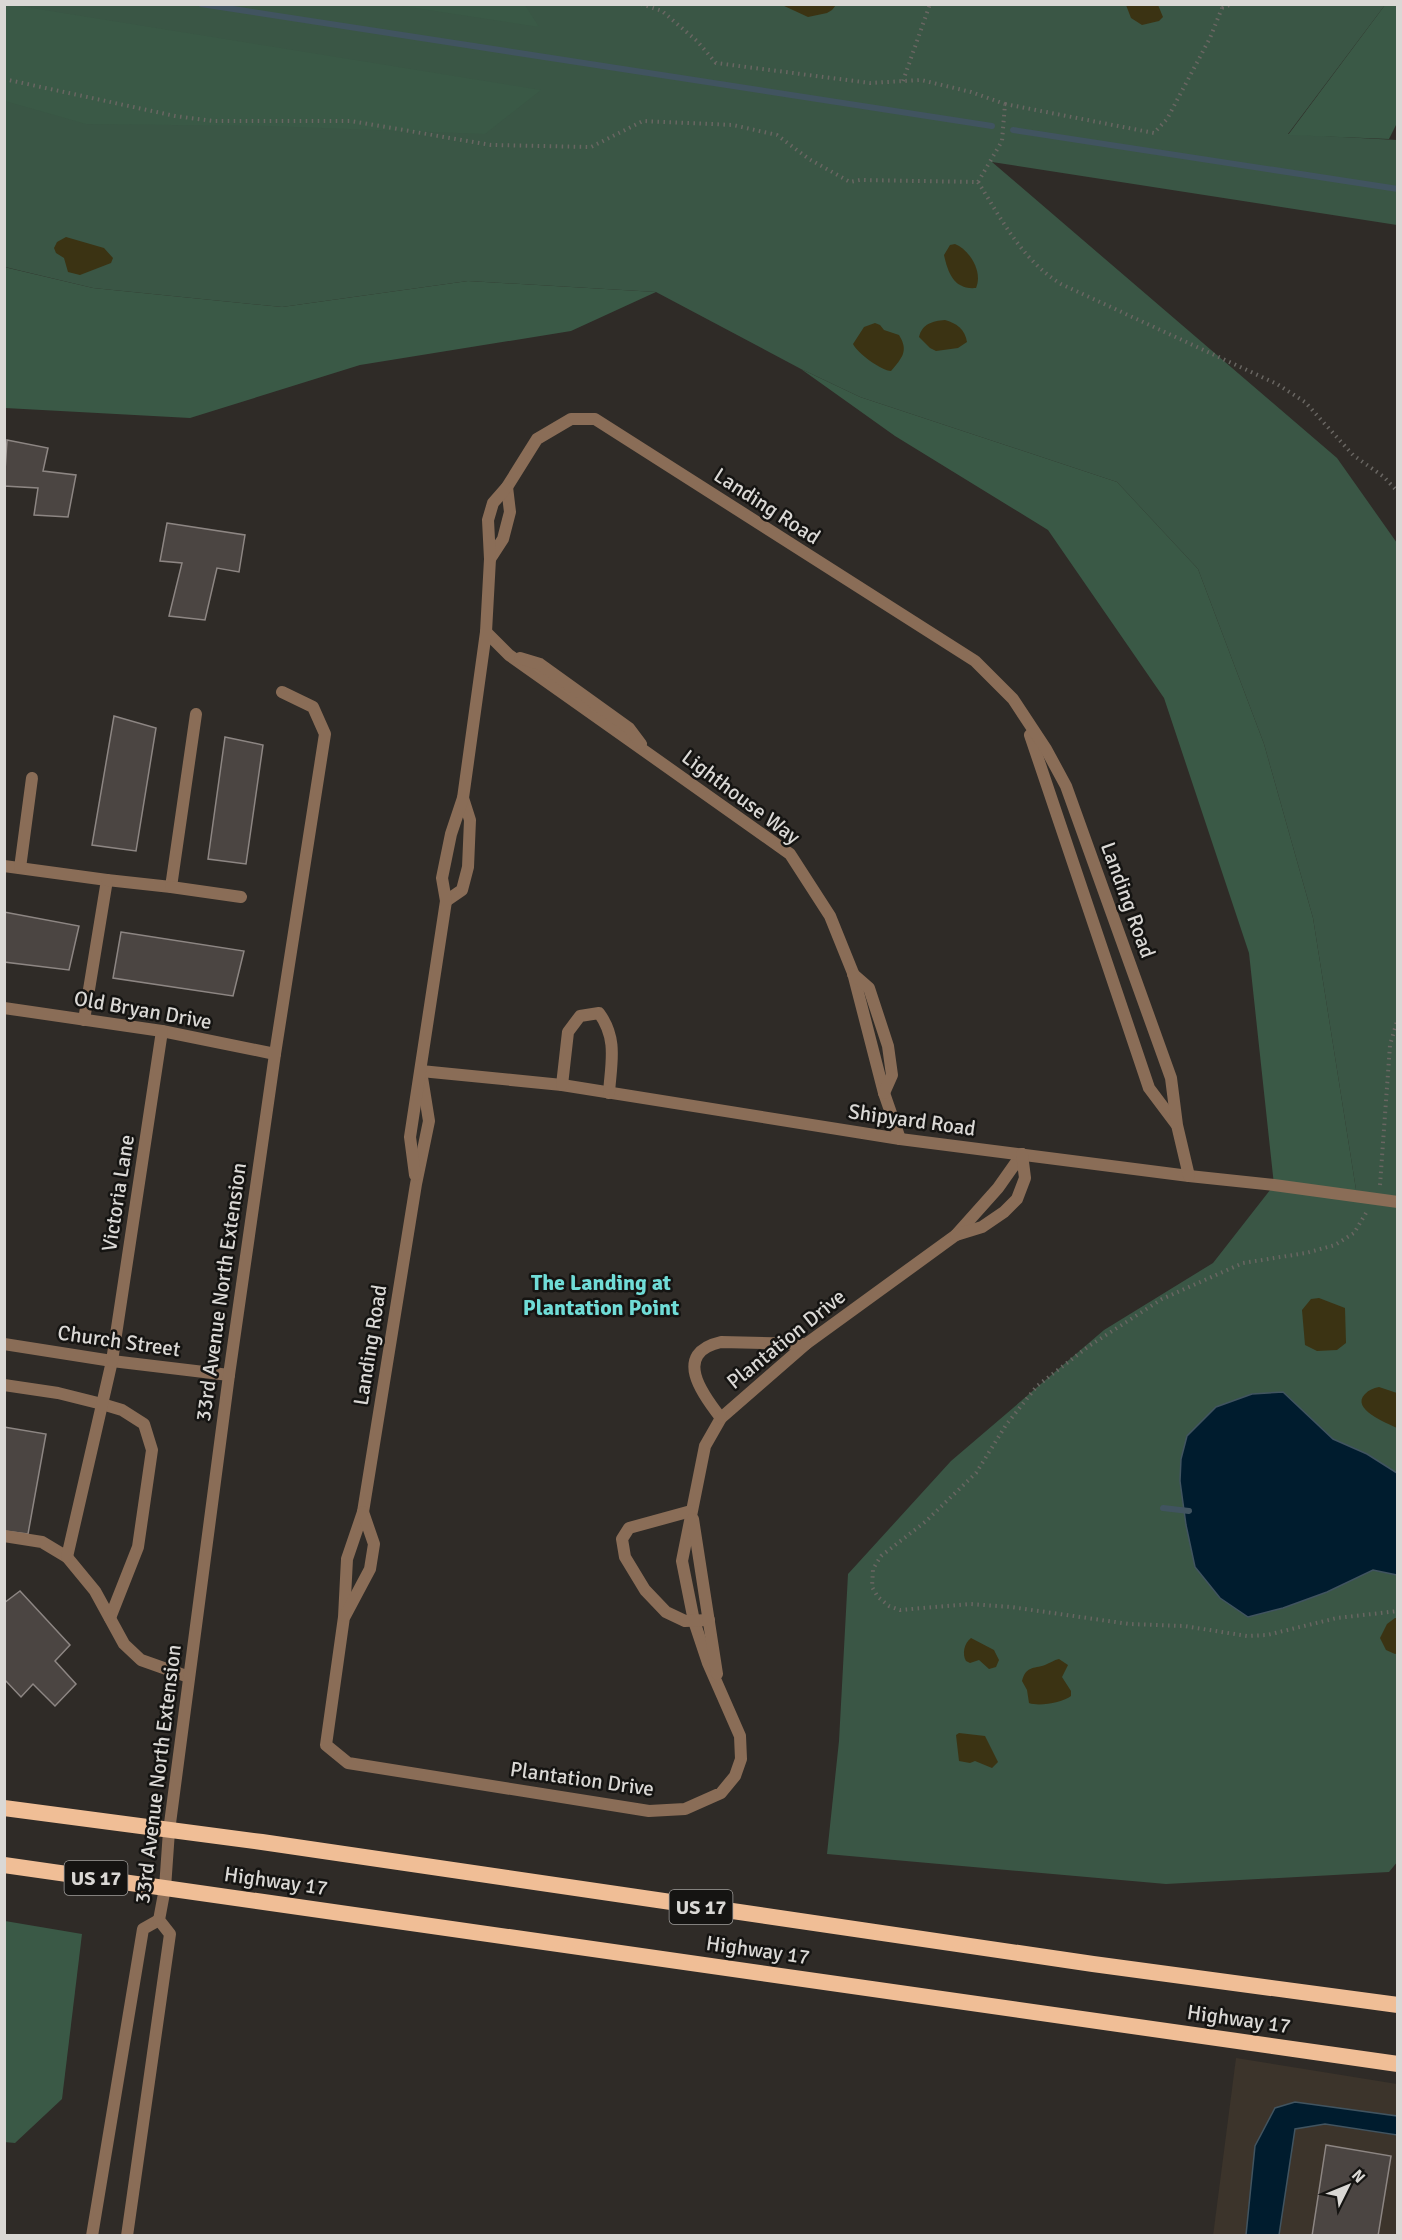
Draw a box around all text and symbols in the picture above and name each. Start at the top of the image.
street label: Landing Road [709,462,825,550]
street label: Lighthouse Way [677,744,805,850]
street label: Landing Road [1095,838,1161,962]
street label: Old Bryan Drive [72,985,214,1035]
street label: Shipyard Road [847,1098,977,1142]
street label: Victoria Lane [96,1133,140,1253]
street label: 33rd Avenue North Extension [190,1161,252,1423]
district label: The Landing at Plantation Point [523,1269,679,1321]
street label: Landing Road [348,1283,392,1407]
street label: Plantation Drive [721,1283,851,1395]
street label: Church Street [56,1320,182,1362]
street label: 33rd Avenue North Extension [129,1643,187,1905]
street label: Plantation Drive [508,1756,656,1802]
road number: US 17 [64,1861,128,1895]
street label: Highway 17 [222,1861,330,1901]
road number: US 17 [670,1890,732,1924]
street label: Highway 17 [704,1930,812,1970]
street label: Highway 17 [1185,1999,1293,2039]
north arrow [1318,2156,1378,2216]
text: N [1347,2166,1369,2187]

